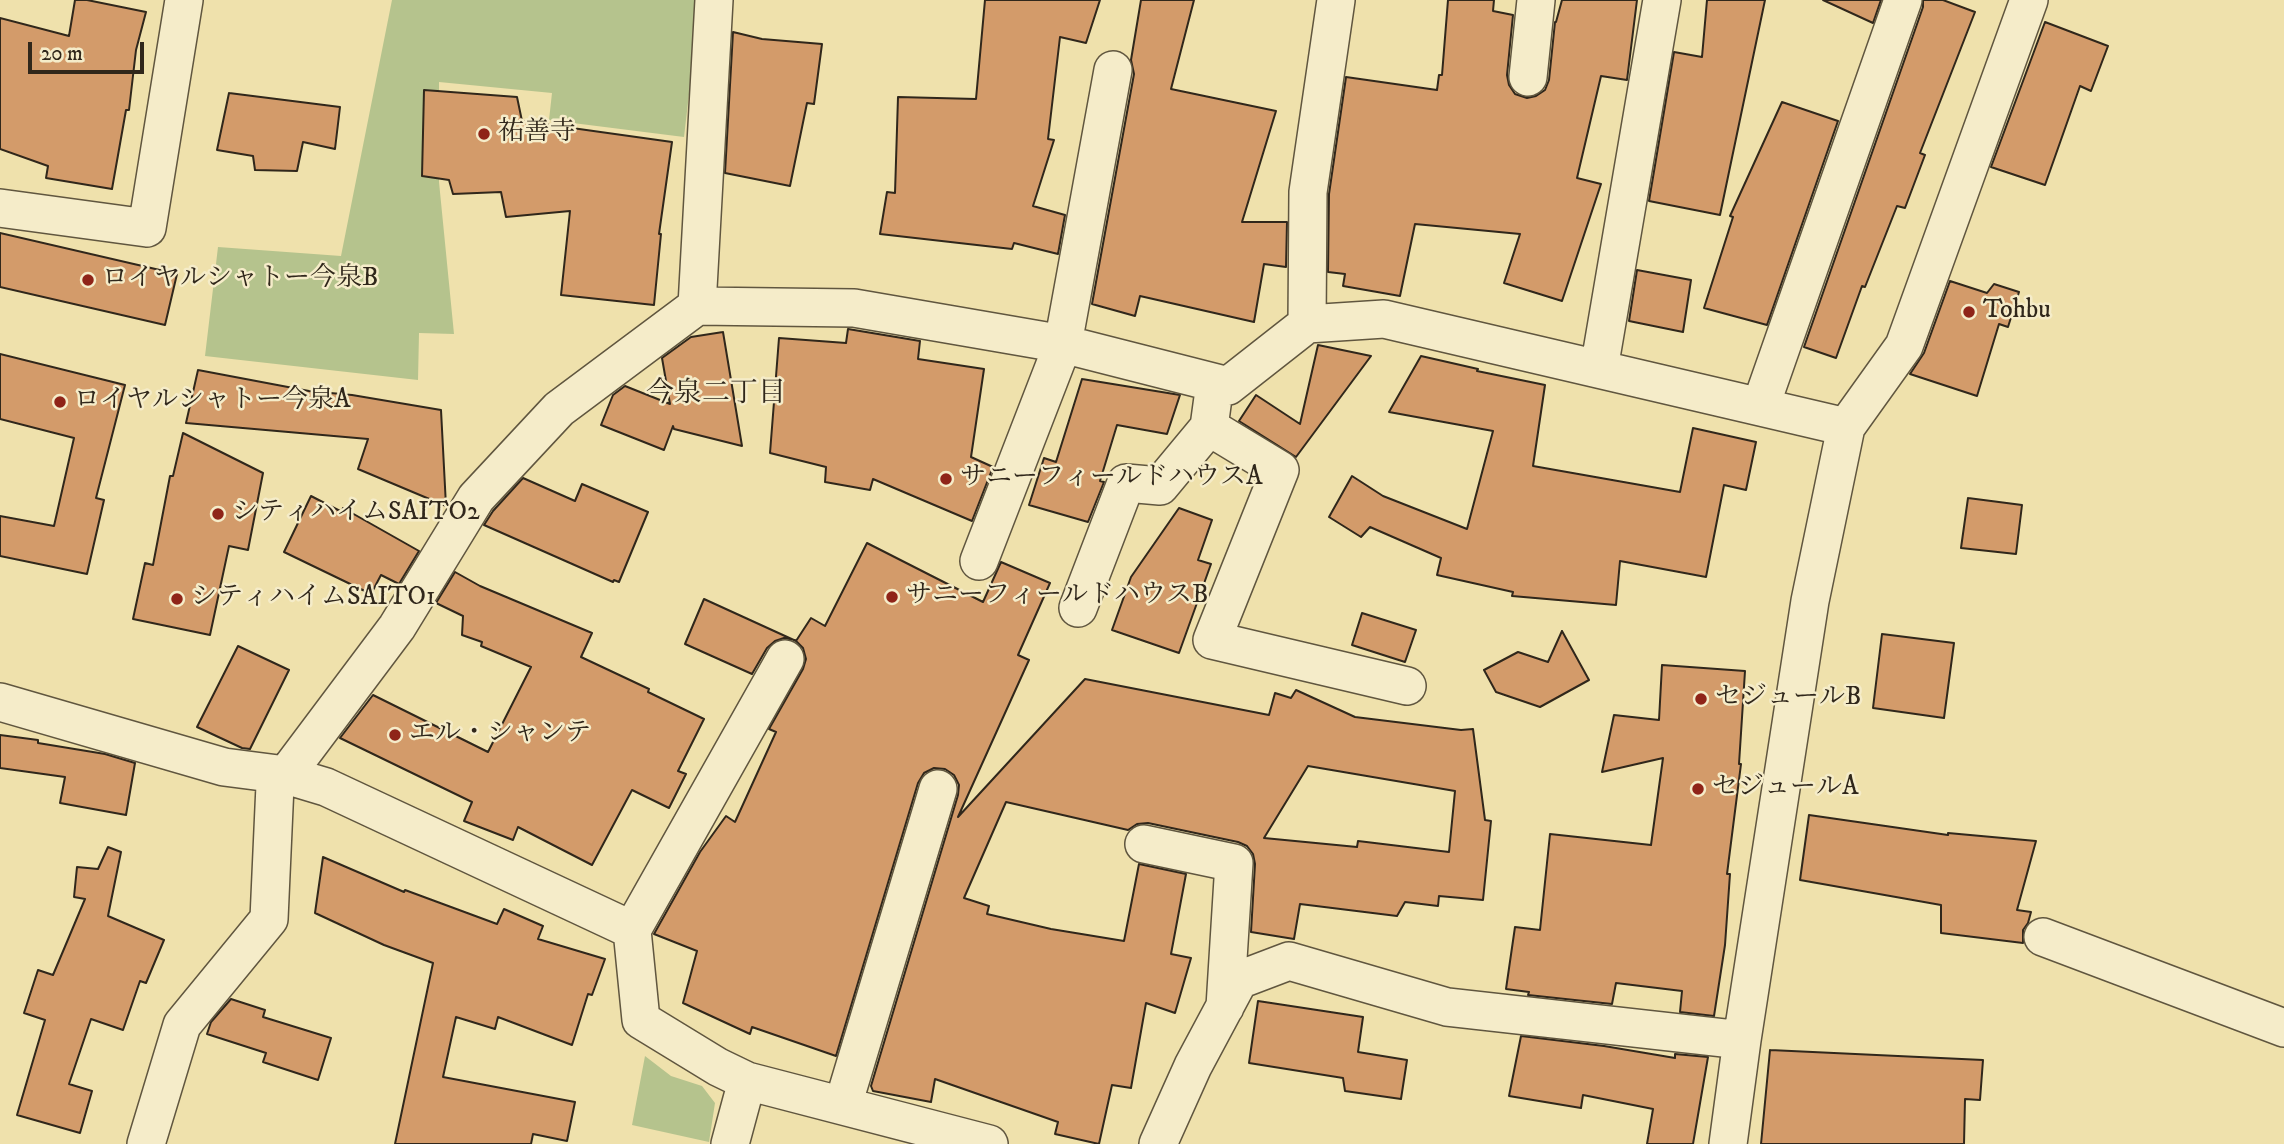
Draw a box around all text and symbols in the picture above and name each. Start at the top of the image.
scale bar [32,28,147,72]
text: 20 m [41,41,83,67]
place label: 祐善寺 [498,118,576,150]
marker: 祐善寺 [476,126,492,142]
place label: ロイヤルシャトー今泉B [102,264,378,296]
marker: ロイヤルシャトー今泉B [80,272,96,288]
place label: Tohbu [1983,296,2051,328]
marker: Tohbu [1961,304,1977,320]
district label: 今泉二丁目 [646,378,786,412]
place label: ロイヤルシャトー今泉A [74,386,351,418]
marker: ロイヤルシャトー今泉A [52,394,68,410]
place label: サニーフィールドハウスA [960,463,1263,495]
marker: サニーフィールドハウスA [938,471,954,487]
place label: シティハイムSAITO2 [232,498,480,530]
marker: シティハイムSAITO2 [210,506,226,522]
place label: サニーフィールドハウスB [906,581,1208,613]
place label: シティハイムSAITO1 [191,583,436,615]
marker: サニーフィールドハウスB [884,589,900,605]
marker: シティハイムSAITO1 [169,591,185,607]
place label: セジュールB [1715,683,1861,715]
marker: セジュールB [1693,691,1709,707]
place label: エル・シャンテ [409,719,591,751]
marker: エル・シャンテ [387,727,403,743]
place label: セジュールA [1712,773,1859,805]
marker: セジュールA [1690,781,1706,797]

